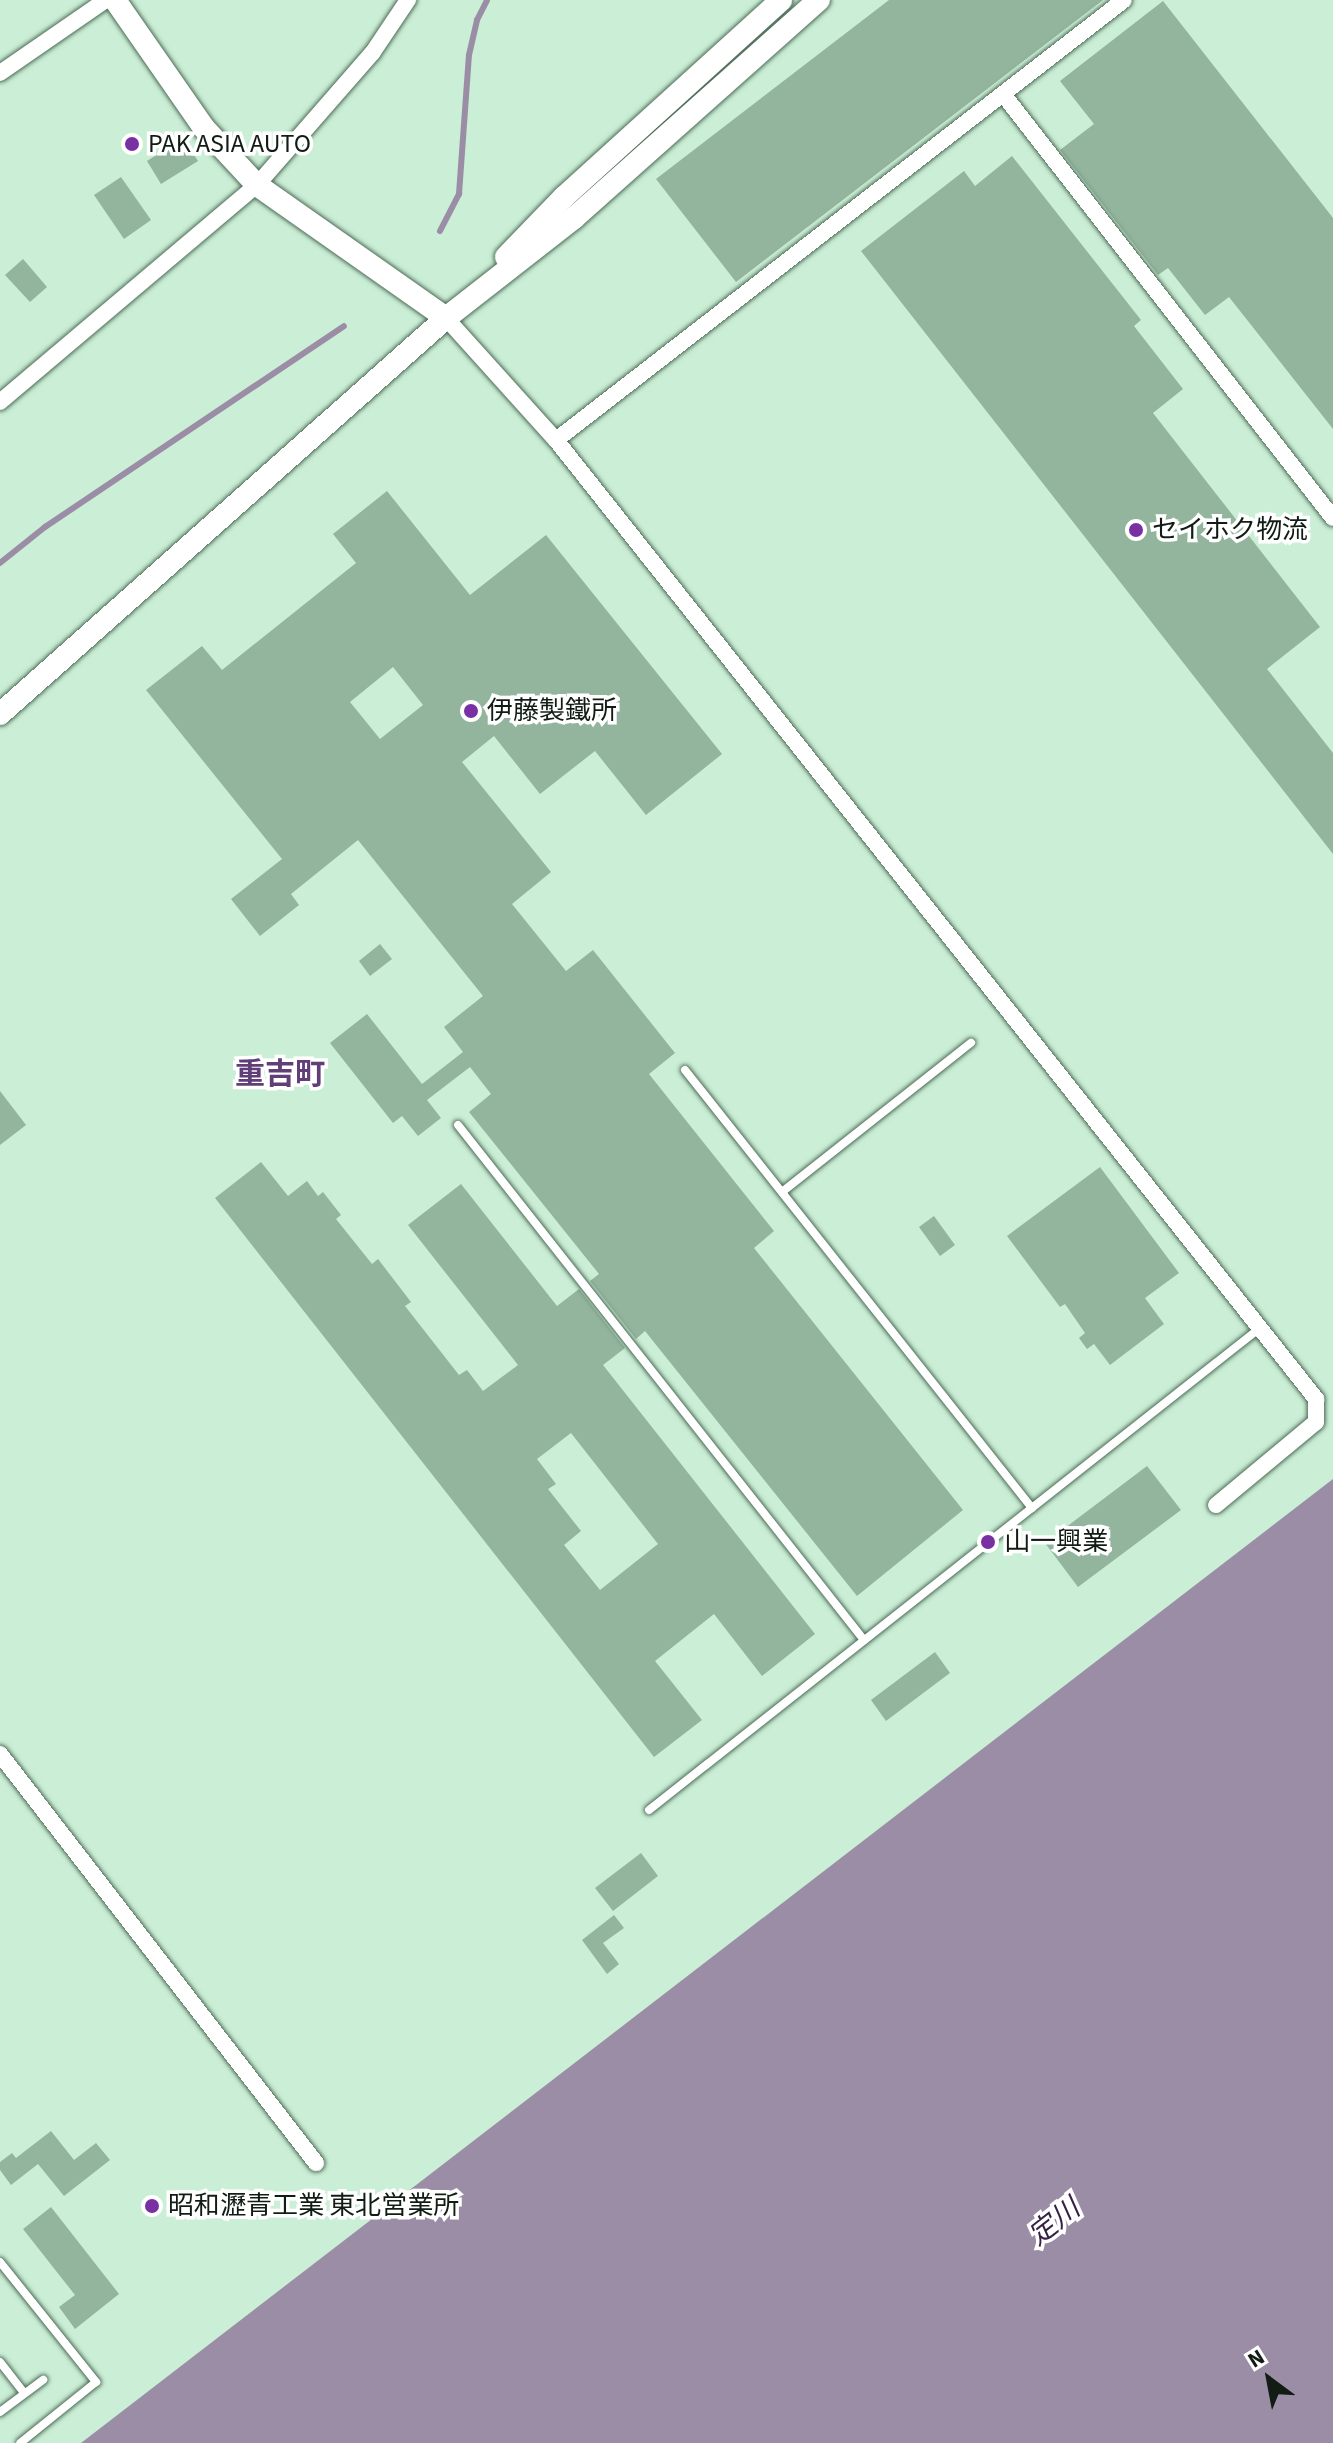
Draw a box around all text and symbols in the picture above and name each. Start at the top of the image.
place label: PAK ASIA AUTO [148,128,311,160]
marker: PAK ASIA AUTO [123,135,141,153]
place label: セイホク物流 [1152,514,1308,546]
marker: セイホク物流 [1127,521,1145,539]
place label: 伊藤製鐵所 [487,695,617,727]
marker: 伊藤製鐵所 [462,702,480,720]
district label: 重吉町 [235,1057,325,1093]
place label: 山一興業 [1004,1526,1108,1558]
marker: 山一興業 [979,1533,997,1551]
place label: 昭和瀝青工業 東北営業所 [168,2190,459,2222]
water label: 定川 [1022,2192,1086,2252]
marker: 昭和瀝青工業 東北営業所 [143,2197,161,2215]
north arrow [1229,2339,1309,2419]
text: N [1242,2341,1271,2376]

